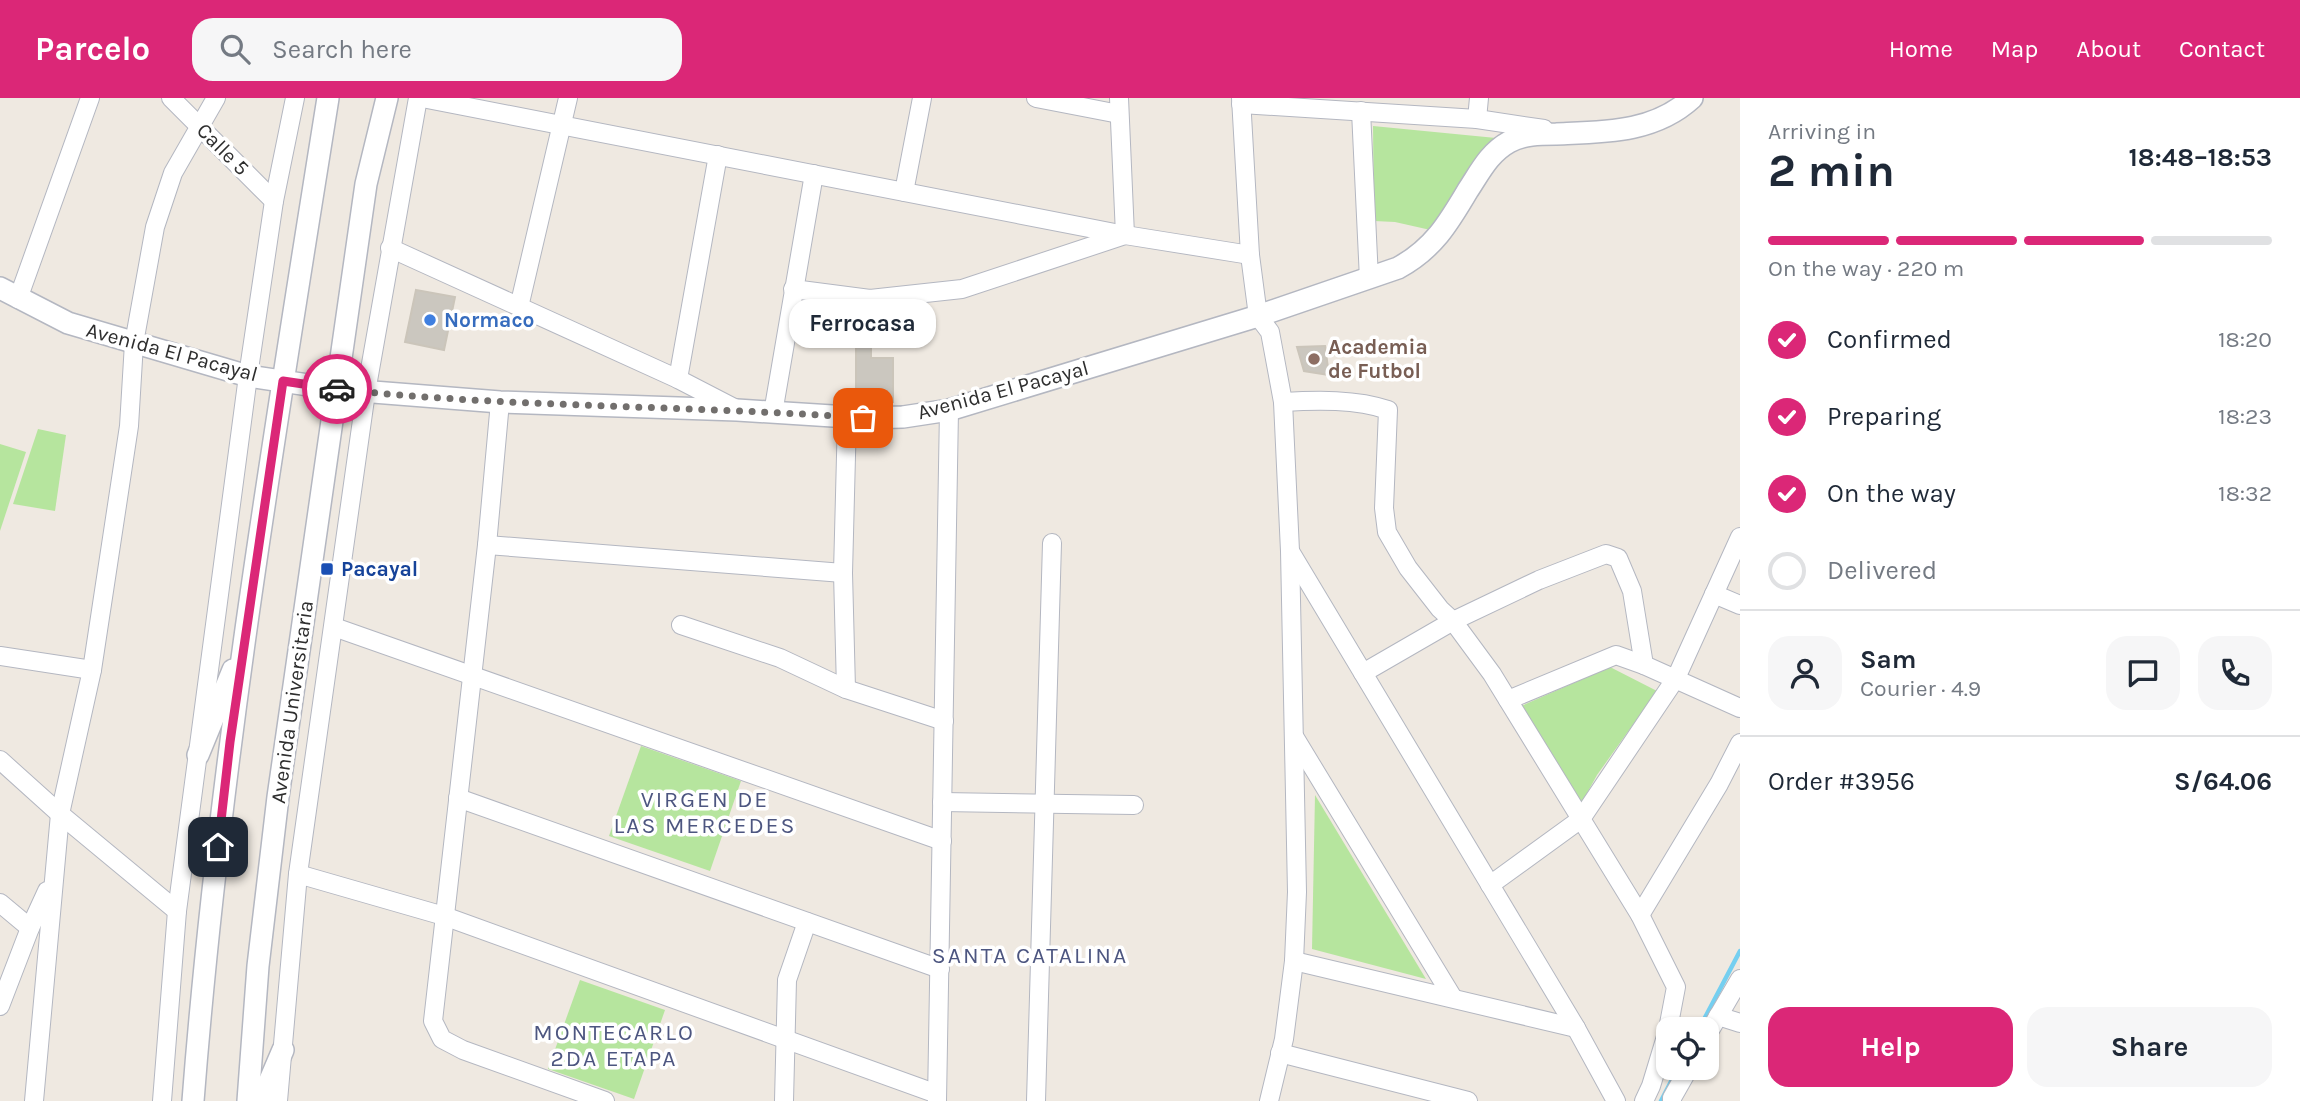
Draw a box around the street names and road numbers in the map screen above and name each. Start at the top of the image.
street label: Calle 5 [192,118,254,180]
street label: Avenida El Pacayal [84,318,260,386]
street label: Avenida El Pacayal [915,356,1091,424]
street label: Avenida Universitaria [266,599,318,805]

